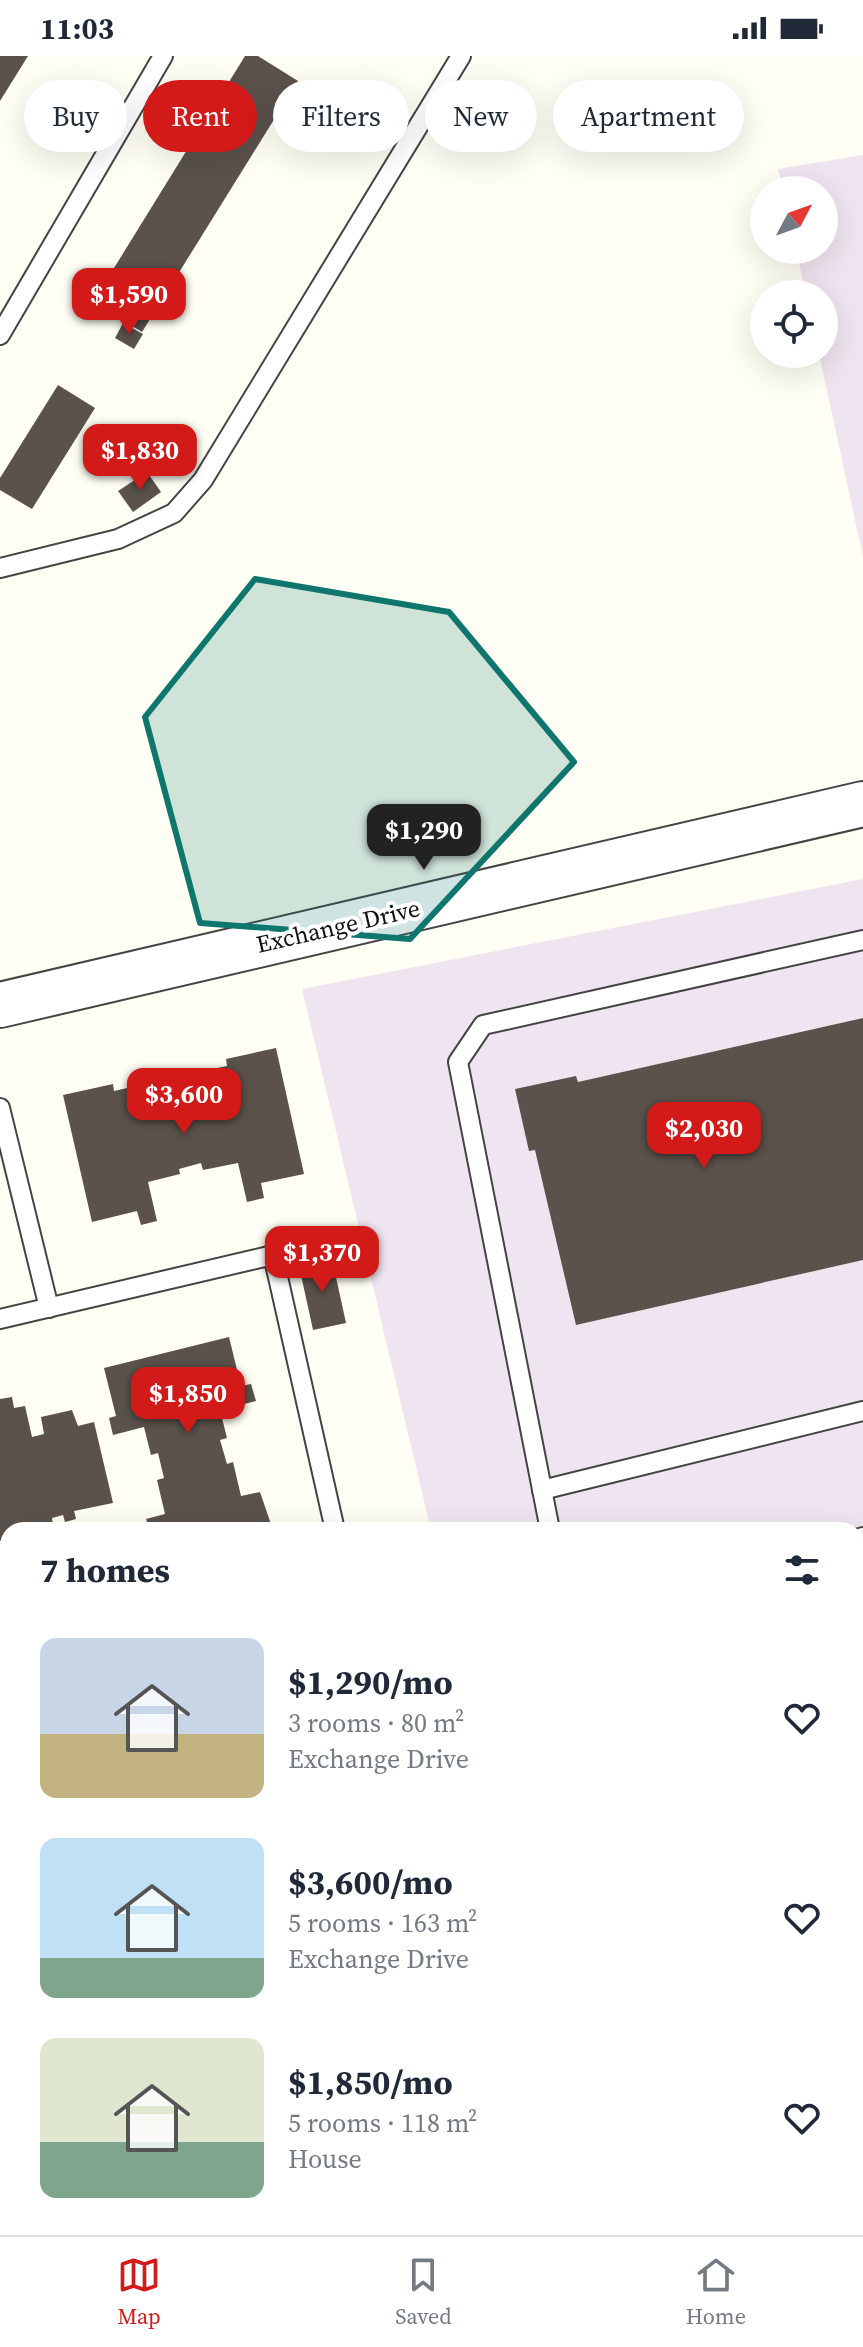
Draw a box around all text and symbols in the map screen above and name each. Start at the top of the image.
text: 11:03 [40,8,114,49]
chip: Buy [24,80,127,152]
chip: Rent [143,80,257,152]
chip: Filters [273,80,409,152]
chip: New [425,80,537,152]
chip: Apartment [553,80,744,152]
north arrow [750,176,838,264]
map controls [750,176,838,368]
pin: $1,590 [64,268,194,336]
text: $1,590 [90,276,168,312]
button: locate [750,280,838,368]
pin: $1,830 [75,424,205,492]
text: $1,830 [101,432,179,468]
pin: $1,290 [359,804,489,872]
text: $1,290 [385,812,463,848]
street label: Exchange Drive [253,891,423,961]
pin: $3,600 [119,1068,249,1136]
text: $3,600 [145,1076,223,1112]
pin: $2,030 [639,1102,769,1170]
text: $2,030 [665,1110,743,1146]
pin: $1,370 [257,1226,387,1294]
text: $1,370 [283,1234,361,1270]
pin: $1,850 [123,1367,253,1435]
text: $1,850 [149,1375,227,1411]
text: 7 homes [40,1547,170,1593]
icon: filters [780,1548,824,1592]
text: $1,290/mo [288,1659,453,1705]
icon: home [104,1670,200,1766]
icon: heart [780,1696,824,1740]
text: 3 rooms · 80 m² [288,1705,464,1741]
text: Exchange Drive [288,1741,469,1777]
text: $3,600/mo [288,1859,453,1905]
icon: home [104,1870,200,1966]
icon: heart [780,1896,824,1940]
text: 5 rooms · 163 m² [288,1905,477,1941]
text: Exchange Drive [288,1941,469,1977]
text: $1,850/mo [288,2059,453,2105]
icon: home [104,2070,200,2166]
icon: heart [780,2096,824,2140]
text: 5 rooms · 118 m² [288,2105,477,2141]
text: House [288,2141,362,2177]
tab: Map [117,2253,161,2331]
tab: Saved [395,2253,452,2331]
tab: Home [686,2253,746,2331]

